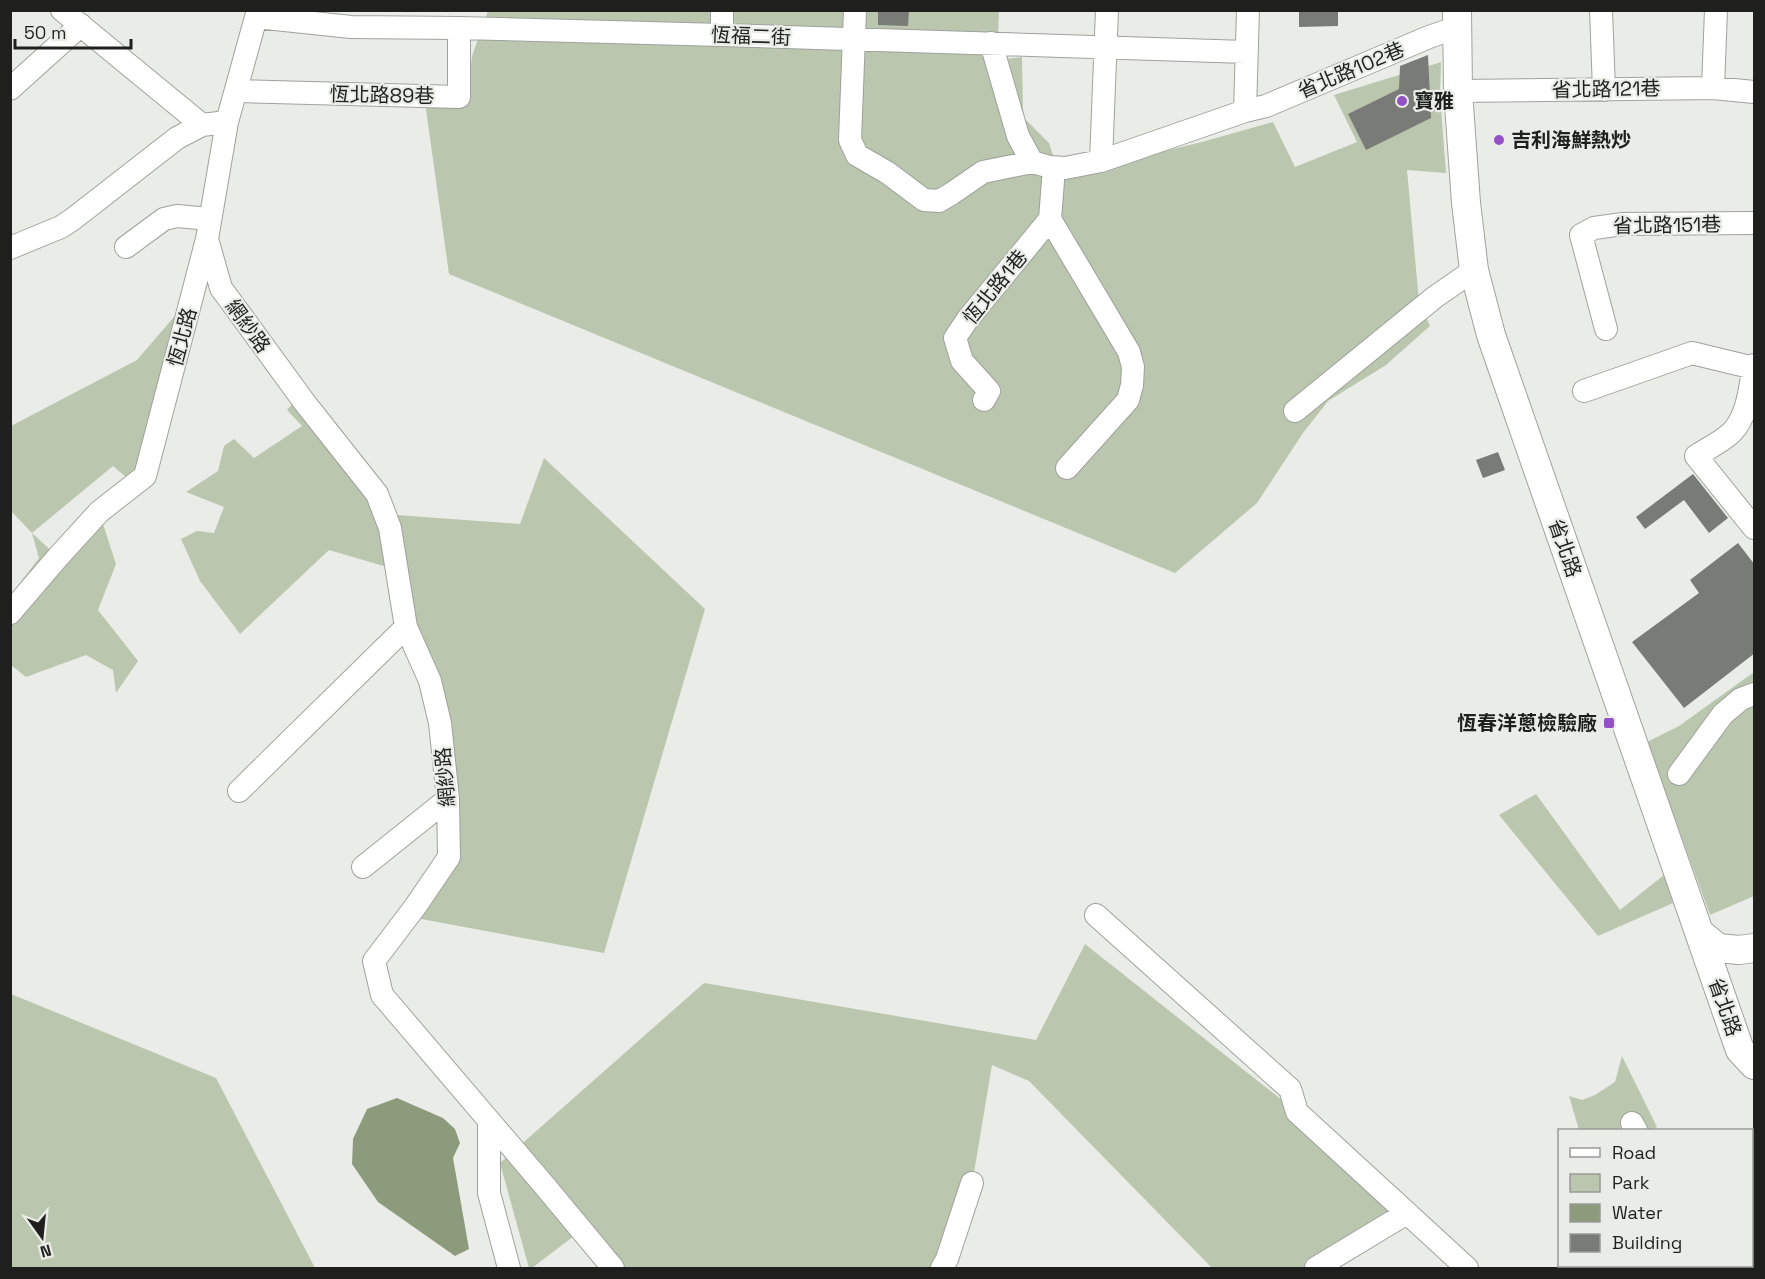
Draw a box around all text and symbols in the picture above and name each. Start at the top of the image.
scale bar [15,12,130,50]
text: 50 m [24,21,66,44]
street label: 恆福二街 [711,22,791,50]
street label: 省北路102巷 [1294,36,1408,104]
street label: 省北路121巷 [1551,75,1661,103]
street label: 恆北路89巷 [329,81,435,109]
place label: 寶雅 [1414,88,1454,114]
marker: 寶雅 [1395,94,1409,108]
place label: 吉利海鮮熱炒 [1511,127,1631,153]
marker: 吉利海鮮熱炒 [1492,133,1506,147]
street label: 省北路151巷 [1613,211,1721,239]
street label: 恆北路1巷 [957,244,1033,330]
street label: 網紗路 [220,294,276,358]
street label: 恆北路 [162,305,202,369]
street label: 省北路 [1543,515,1587,581]
place label: 恆春洋蔥檢驗廠 [1457,710,1597,736]
marker: 恆春洋蔥檢驗廠 [1602,716,1616,730]
street label: 網紗路 [429,746,461,808]
street label: 省北路 [1703,974,1747,1040]
legend [1558,1129,1753,1267]
text: Road [1612,1141,1656,1164]
text: Park [1612,1171,1650,1194]
text: Water [1612,1201,1663,1224]
north arrow [12,1207,72,1267]
text: Building [1612,1231,1682,1254]
text: N [38,1239,54,1263]

